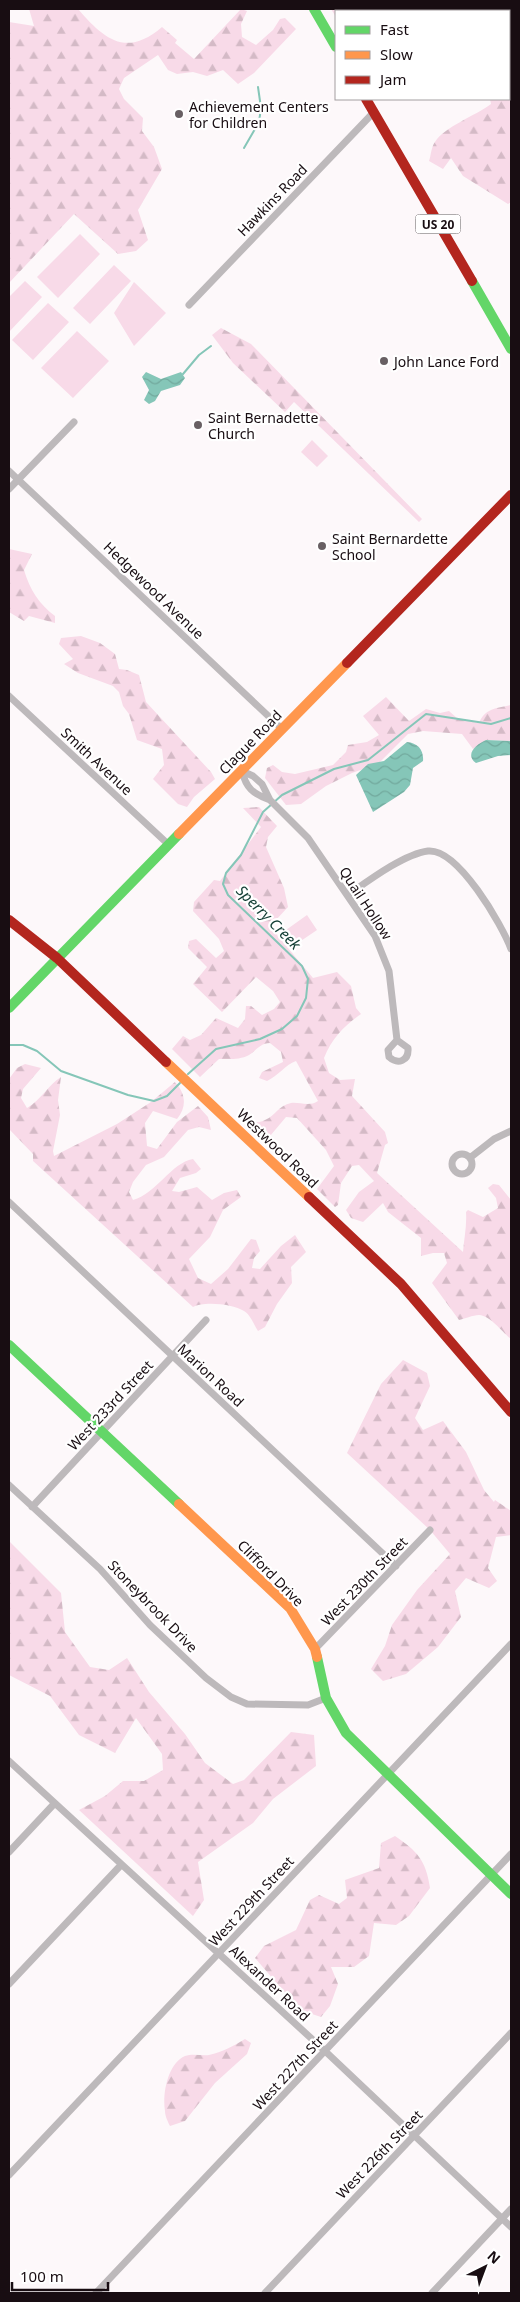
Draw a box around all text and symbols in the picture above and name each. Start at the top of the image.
legend [335,10,510,100]
text: Fast [380,19,409,39]
text: Slow [380,44,413,64]
text: Jam [378,69,407,89]
place label: Achievement Centers for Children [189,97,329,132]
marker: Achievement Centers for Children [173,108,185,120]
street label: Hawkins Road [233,160,311,240]
road number: US 20 [416,214,460,233]
place label: John Lance Ford [392,352,499,371]
marker: John Lance Ford [378,355,390,367]
place label: Saint Bernadette Church [208,408,318,443]
marker: Saint Bernadette Church [192,419,204,431]
place label: Saint Bernardette School [332,529,448,564]
street label: Hedgewood Avenue [100,537,208,643]
marker: Saint Bernardette School [316,540,328,552]
street label: Clague Road [214,706,286,778]
street label: Smith Avenue [57,723,137,799]
street label: Quail Hollow [335,863,397,943]
water label: Sperry Creek [232,880,306,954]
street label: Westwood Road [233,1104,323,1192]
street label: Marion Road [174,1339,248,1411]
street label: West 233rd Street [63,1356,157,1454]
street label: West 230th Street [317,1532,411,1630]
street label: Clifford Drive [234,1536,308,1610]
street label: Stoneybrook Drive [104,1556,202,1656]
street label: West 229th Street [204,1852,298,1950]
street label: Alexander Road [226,1941,314,2025]
street label: West 227th Street [248,2016,342,2114]
street label: West 226th Street [332,2105,426,2203]
north arrow [460,2242,510,2292]
text: N [483,2246,505,2268]
scale bar [12,2260,109,2292]
text: 100 m [20,2266,64,2286]

